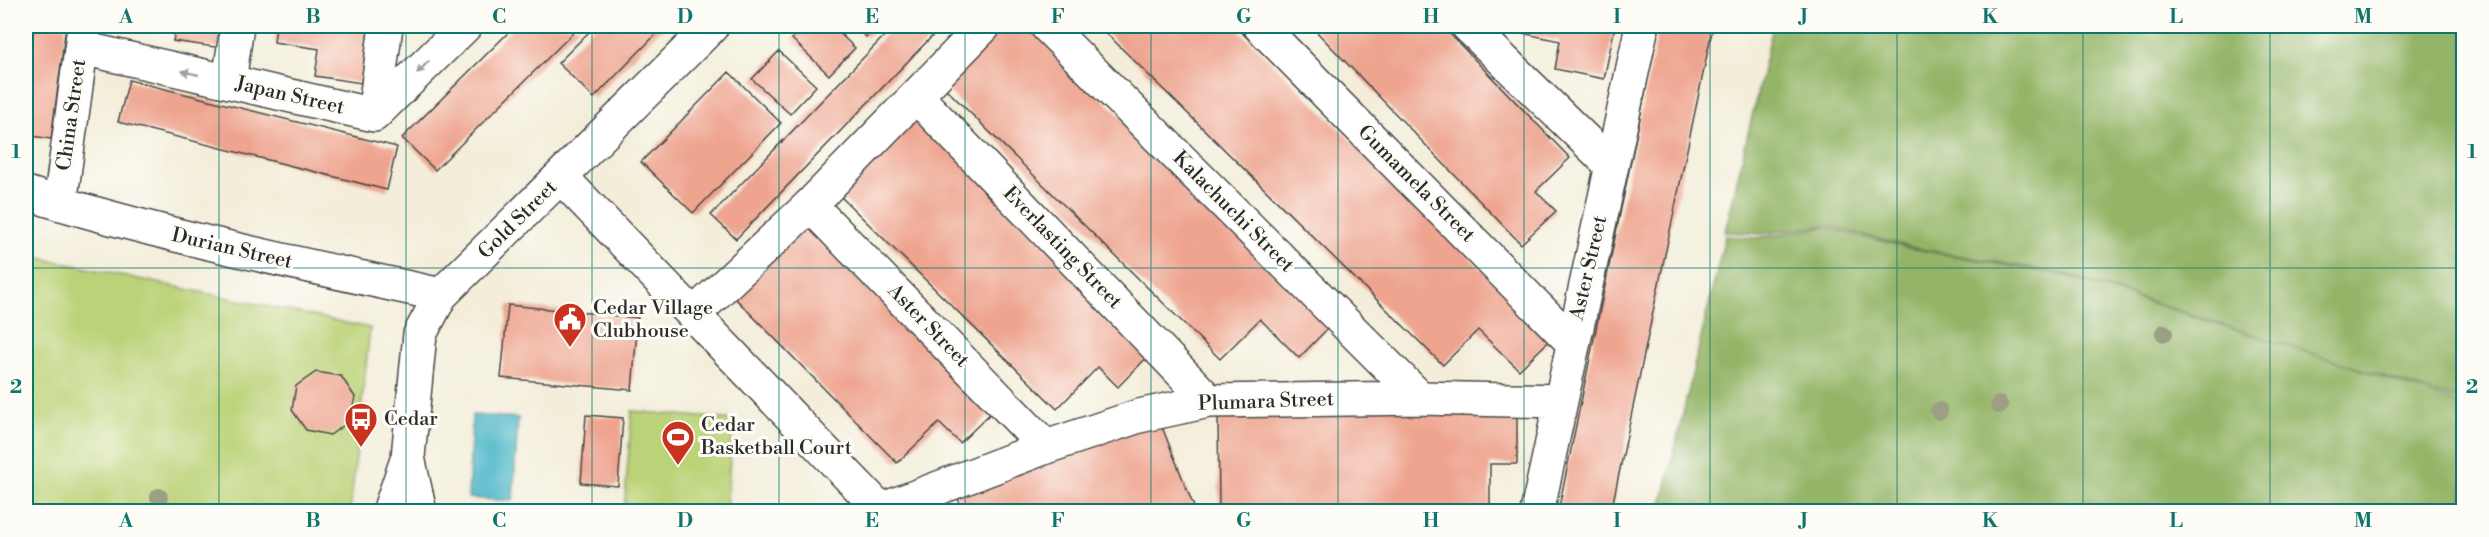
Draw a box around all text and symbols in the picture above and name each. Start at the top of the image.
text: A [118,5,134,30]
text: B [305,5,321,30]
text: C [492,5,506,30]
text: D [677,5,693,30]
text: E [865,5,879,30]
text: F [1051,5,1065,30]
text: G [1236,5,1252,30]
text: H [1423,5,1440,30]
text: I [1613,5,1621,30]
text: J [1797,5,1808,30]
text: K [1982,5,1999,30]
text: L [2169,5,2183,30]
text: M [2354,5,2373,30]
street label: China Street [52,57,92,173]
one-way arrow [417,59,431,73]
one-way arrow [181,67,199,77]
street label: Japan Street [232,71,347,121]
street label: Gumamela Street [1352,120,1480,248]
text: 1 [11,140,21,165]
text: 1 [2467,140,2477,165]
street label: Kalachuchi Street [1167,146,1299,278]
street label: Gold Street [473,175,563,265]
street label: Everlasting Street [997,182,1127,314]
street label: Aster Street [1565,213,1613,324]
street label: Durian Street [169,223,295,275]
street label: Aster Street [881,278,974,373]
place label: Cedar Village Clubhouse [593,296,713,344]
public building icon: Cedar Village Clubhouse [552,301,588,348]
text: 2 [10,375,22,400]
text: 2 [2466,375,2478,400]
street label: Plumara Street [1198,387,1334,417]
bus stop icon: Cedar [343,401,379,448]
place label: Cedar [384,407,438,432]
place label: Cedar Basketball Court [700,413,852,461]
sports icon: Cedar Basketball Court [660,419,696,466]
text: A [118,509,134,534]
text: B [305,509,321,534]
text: C [492,509,506,534]
text: D [677,509,693,534]
text: E [865,509,879,534]
text: F [1051,509,1065,534]
text: G [1236,509,1252,534]
text: H [1423,509,1440,534]
text: I [1613,509,1621,534]
text: J [1797,509,1808,534]
text: K [1982,509,1999,534]
text: L [2169,509,2183,534]
text: M [2354,509,2373,534]

